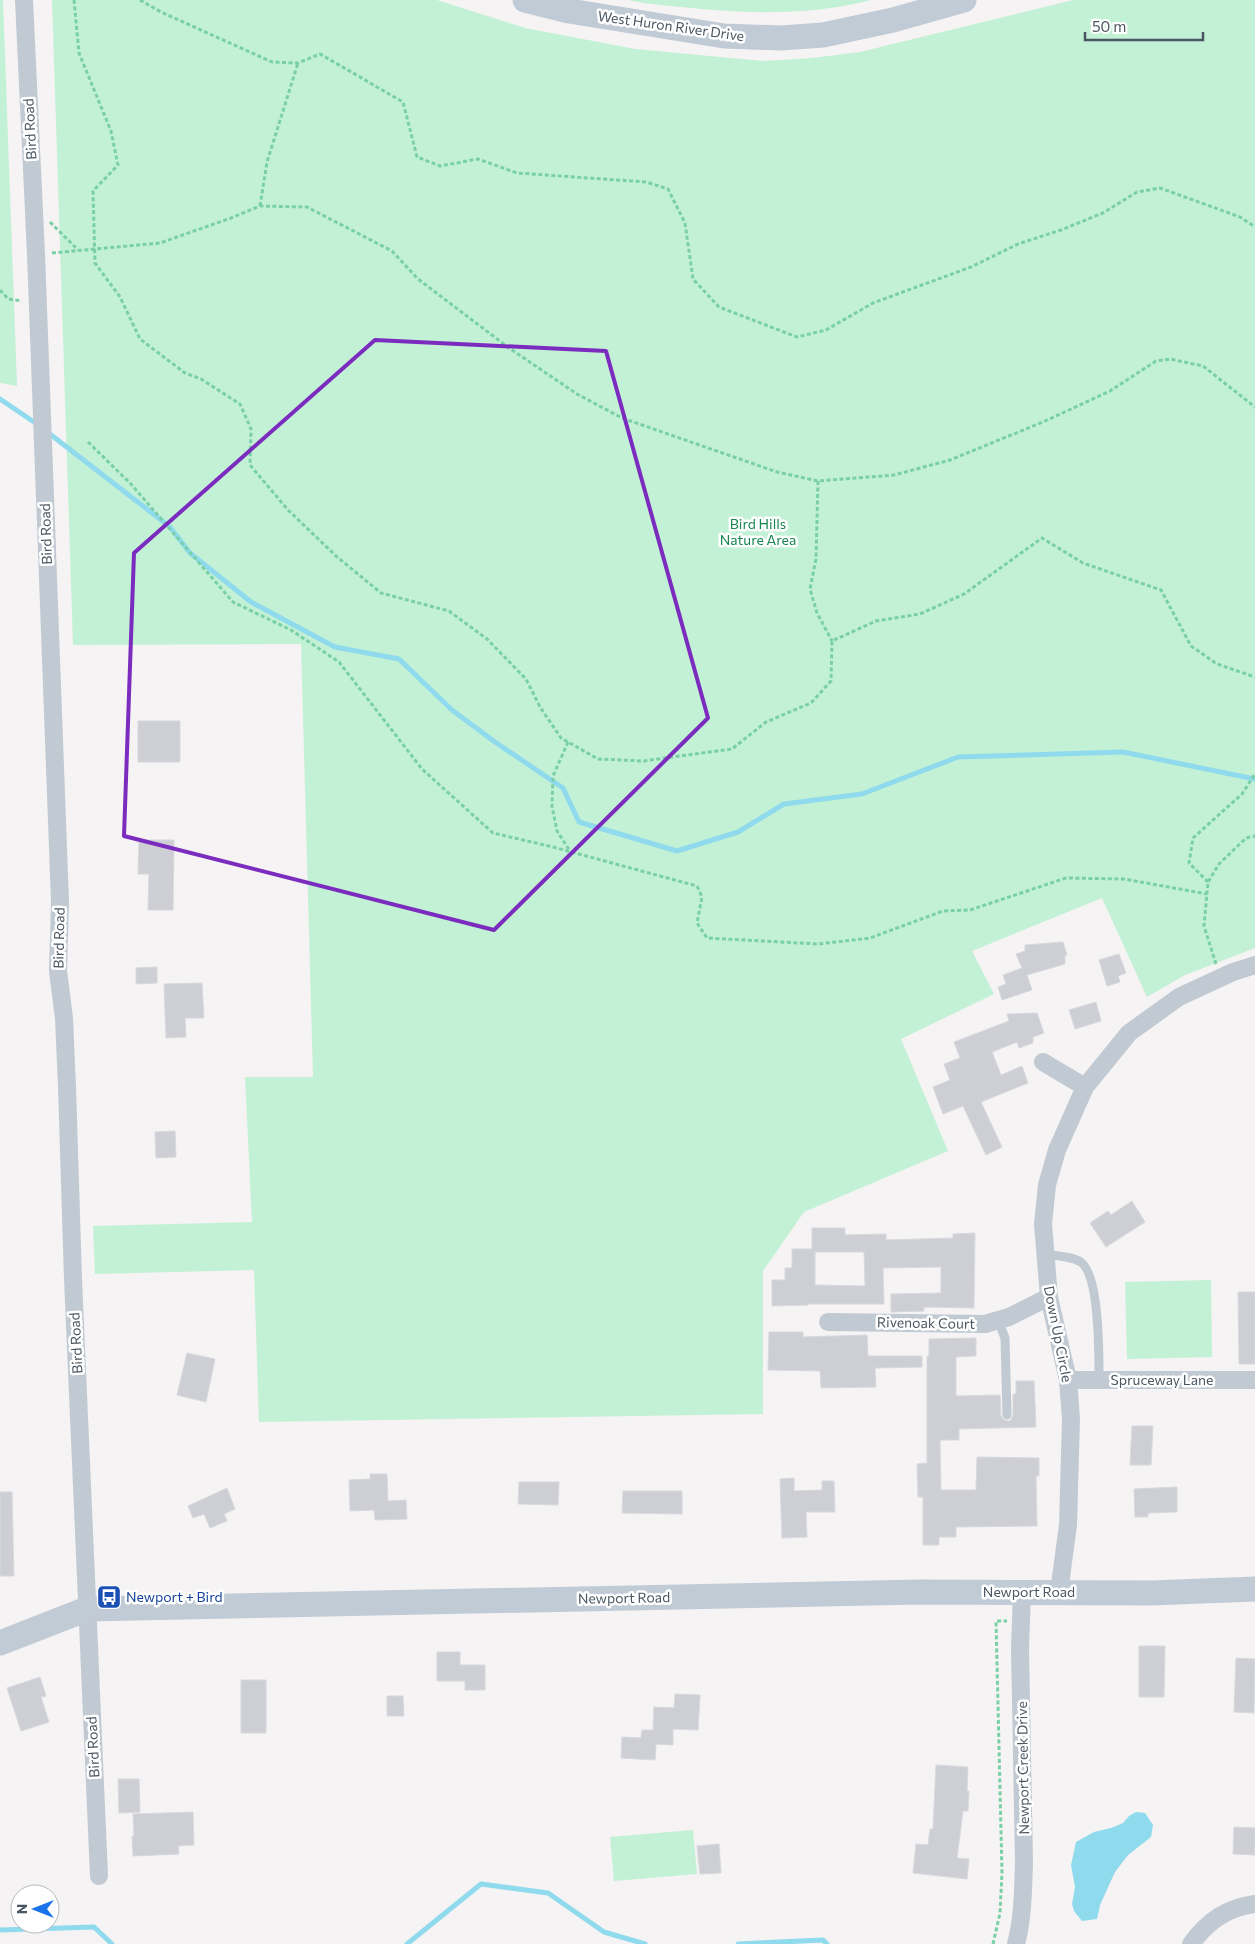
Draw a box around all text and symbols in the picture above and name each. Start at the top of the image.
street label: West Huron River Drive [597,7,745,44]
scale bar [1085,10,1202,42]
text: 50 m [1092,17,1126,35]
street label: Bird Road [19,98,40,160]
street label: Bird Road [36,503,55,565]
park label: Bird Hills Nature Area [720,515,796,548]
street label: Bird Road [49,907,68,969]
street label: Down Up Circle [1041,1284,1076,1384]
street label: Bird Road [65,1312,86,1374]
street label: Rivenoak Court [877,1313,976,1332]
street label: Spruceway Lane [1111,1371,1213,1388]
street label: Newport Road [983,1583,1075,1600]
bus stop icon: Newport + Bird [96,1584,122,1610]
place label: Newport + Bird [126,1588,223,1605]
street label: Newport Road [578,1588,670,1607]
street label: Newport Creek Drive [1013,1701,1032,1835]
street label: Bird Road [82,1716,103,1778]
north arrow [10,1884,60,1934]
text: N [13,1904,30,1914]

